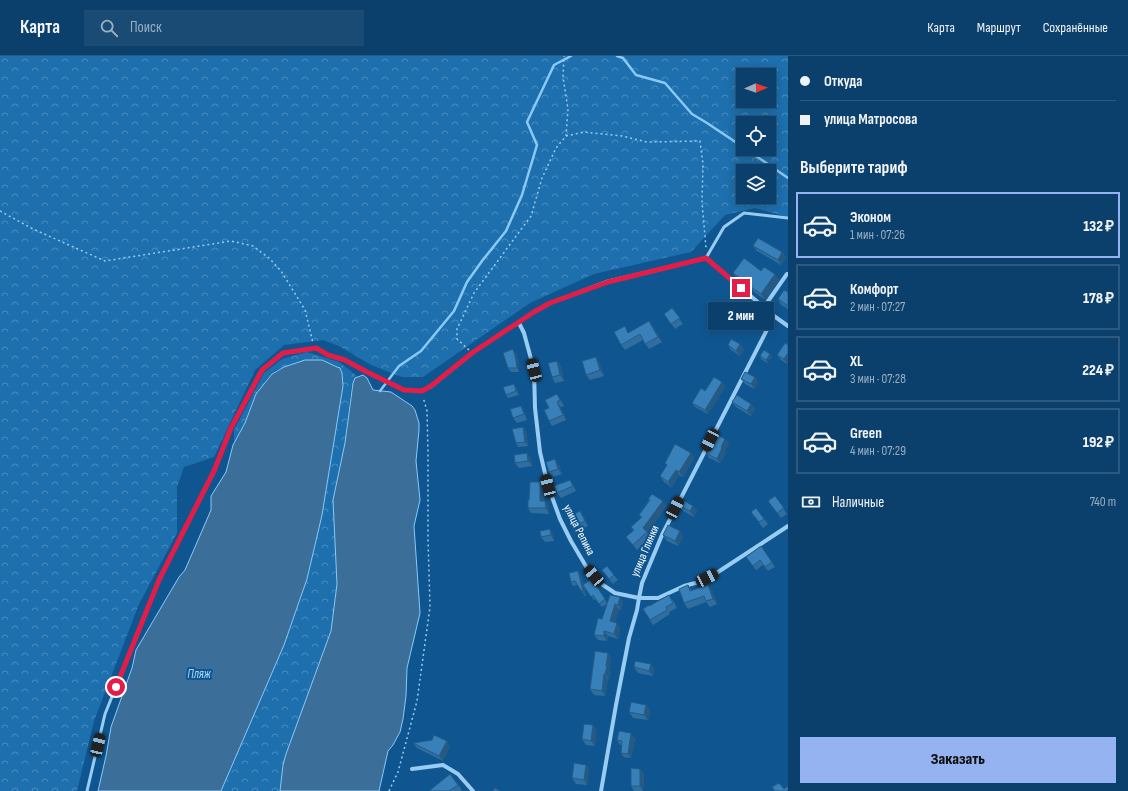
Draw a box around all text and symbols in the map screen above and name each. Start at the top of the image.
search box [84,10,364,46]
text: Карта [20,16,60,39]
icon: search [98,17,120,39]
text: Поиск [130,18,162,37]
text: Карта [927,19,955,36]
text: Маршрут [977,19,1021,36]
text: Сохранённые [1043,19,1108,36]
north arrow [736,68,776,108]
map controls [736,68,776,204]
text: Откуда [824,72,862,91]
text: улица Матросова [824,110,917,129]
button: locate [736,116,776,156]
text: Выберите тариф [800,157,908,178]
button: layers [736,164,776,204]
icon: car [802,207,838,243]
text: Эконом [850,208,891,227]
text: 132 ₽ [1083,217,1114,236]
text: 1 мин · 07:26 [850,227,905,243]
route end [732,279,750,297]
icon: car [802,279,838,315]
text: Комфорт [850,280,899,299]
text: 178 ₽ [1083,289,1114,308]
text: 2 мин · 07:27 [850,299,905,315]
callout: 2 мин [708,302,774,330]
text: 2 мин [728,308,754,324]
icon: car [802,351,838,387]
text: XL [850,352,863,371]
car [525,357,543,383]
text: 224 ₽ [1082,361,1114,380]
text: 3 мин · 07:28 [850,371,906,387]
icon: car [802,423,838,459]
text: Green [850,424,882,443]
car [699,427,721,453]
text: 192 ₽ [1083,433,1114,452]
text: 4 мин · 07:29 [850,443,906,459]
car [539,473,557,499]
icon: cash [800,491,822,513]
text: Наличные [832,493,884,512]
text: 740 m [1090,494,1116,510]
car [664,495,686,521]
street label: улица Репина [560,502,598,558]
street label: улица Глинки [627,523,663,579]
car [582,563,606,589]
car [694,567,720,589]
water label: Пляж [187,666,212,682]
route start [107,678,125,696]
car [89,732,107,758]
button: Заказать [800,737,1116,783]

